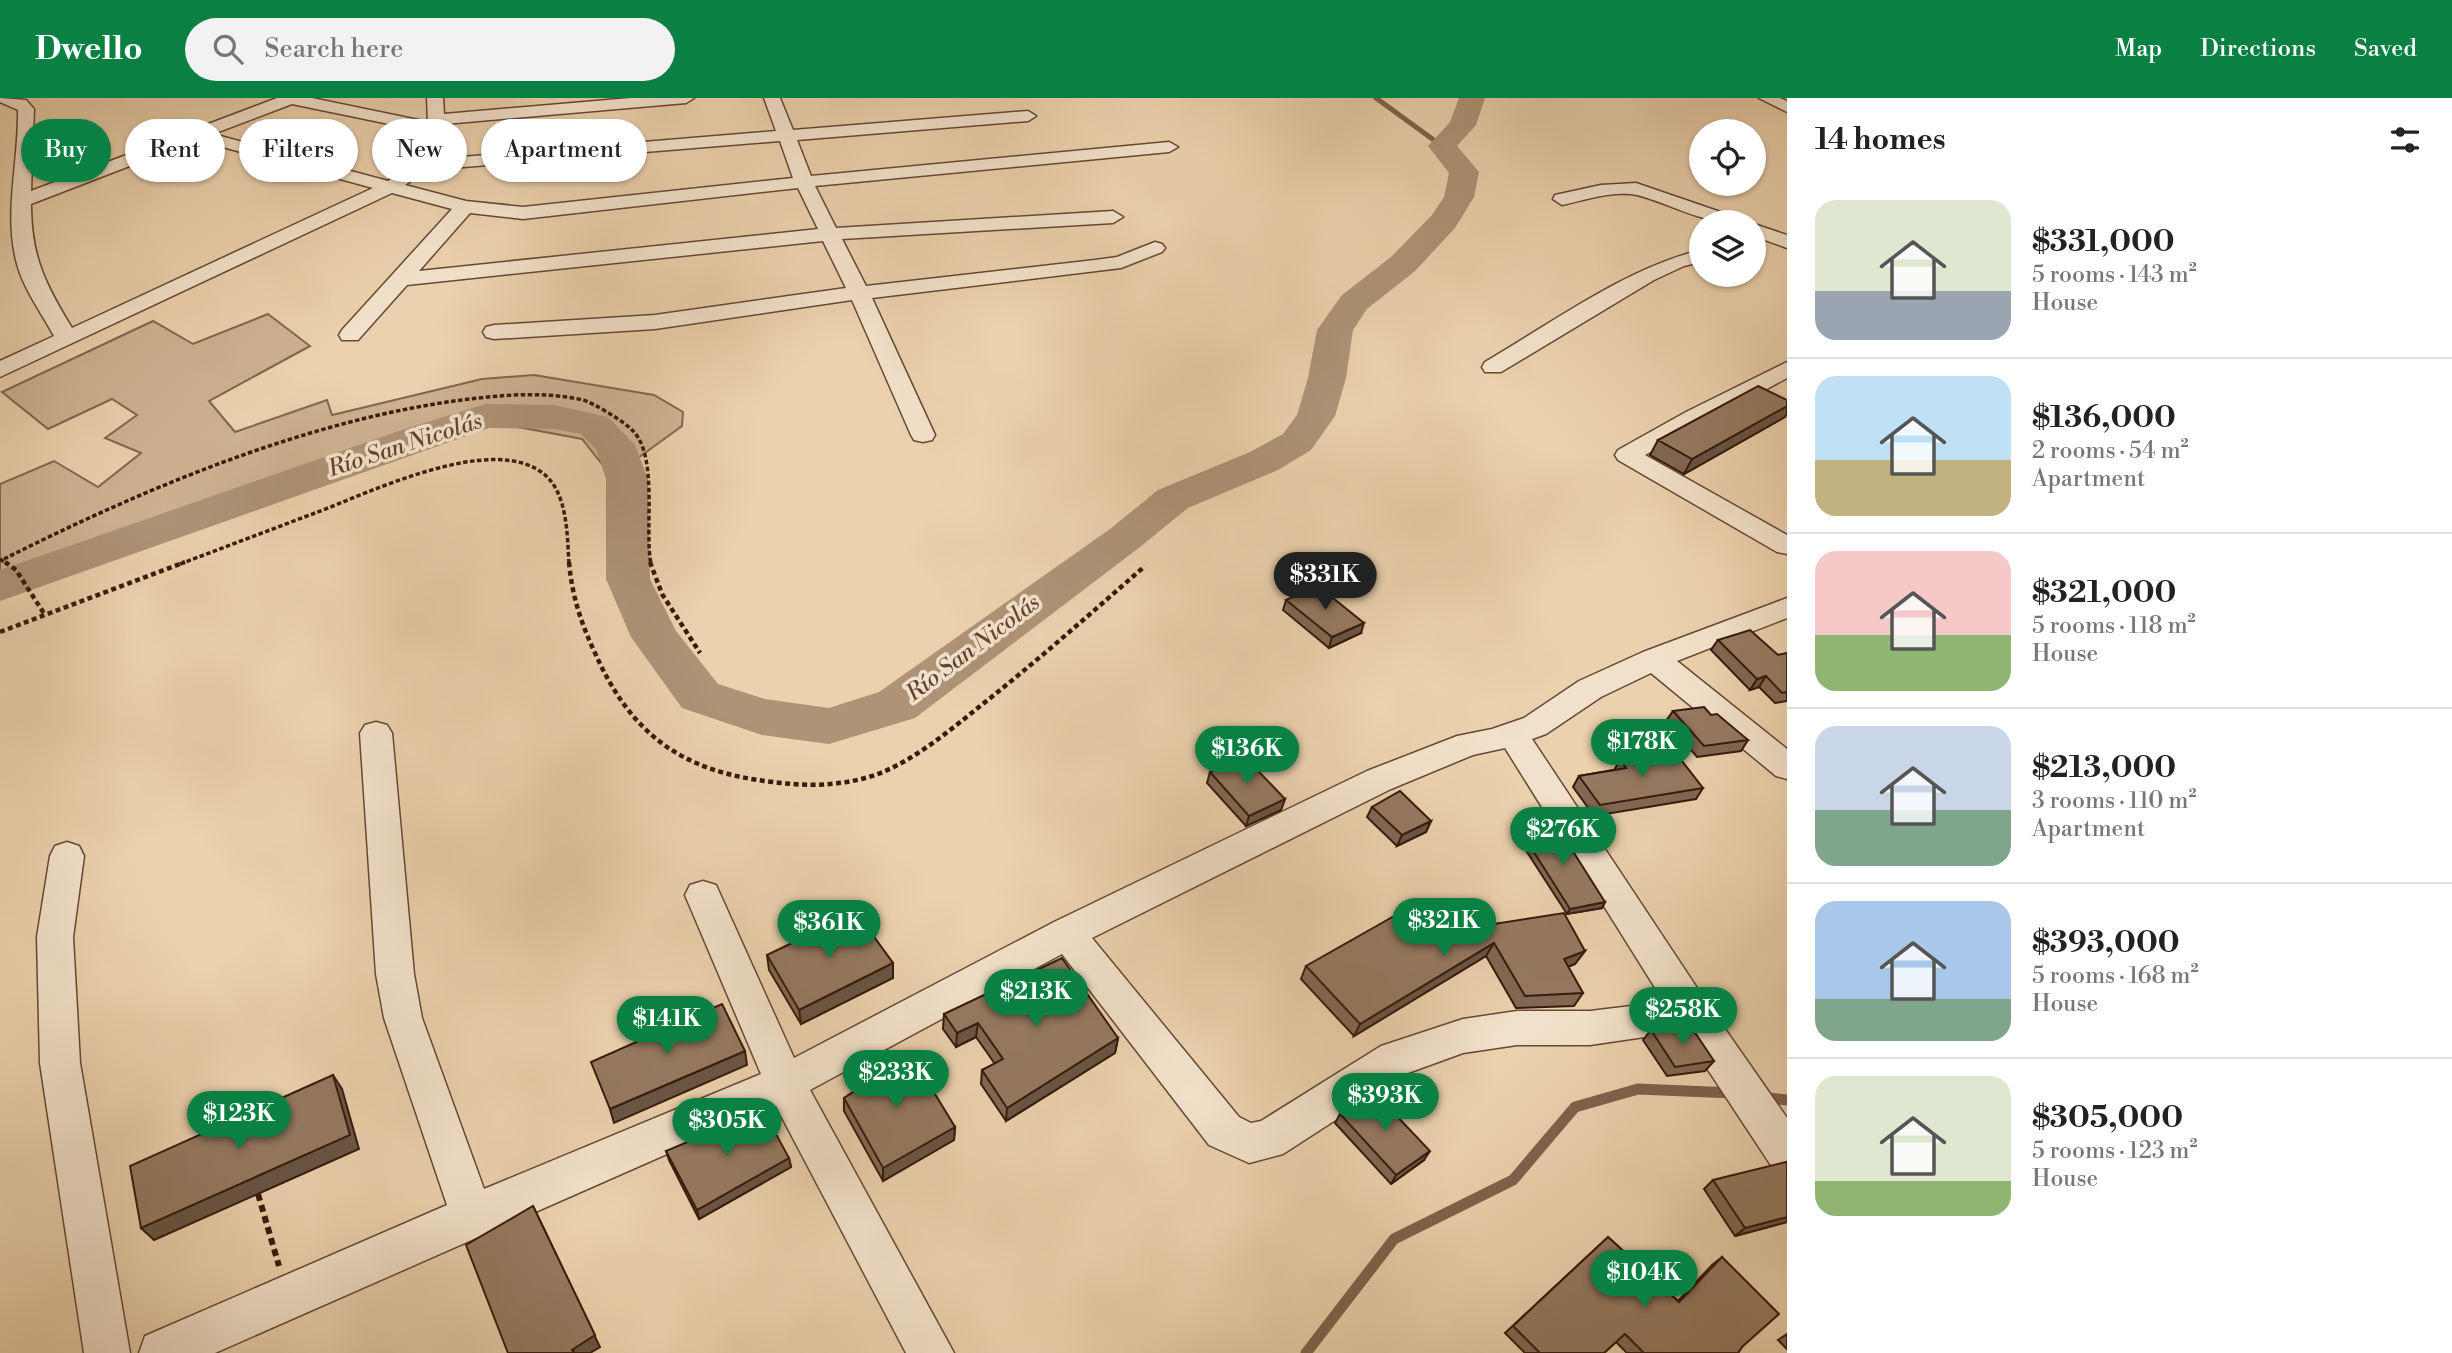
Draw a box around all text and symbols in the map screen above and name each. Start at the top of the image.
search box [185,18,675,81]
text: Dwello [35,29,143,70]
icon: search [209,30,247,68]
text: Search here [265,33,403,65]
text: Map [2115,34,2162,64]
text: Directions [2200,34,2316,64]
text: Saved [2354,34,2417,64]
chip: Buy [21,119,111,182]
chip: Rent [125,119,225,182]
chip: Filters [239,119,358,182]
chip: New [372,119,467,182]
chip: Apartment [481,119,647,182]
map controls [1689,119,1766,287]
button: locate [1689,119,1766,196]
text: 14 homes [1815,121,1946,159]
icon: filters [2386,121,2424,159]
button: layers [1689,210,1766,287]
text: $331,000 [2032,223,2175,261]
icon: home [1871,228,1955,312]
text: 5 rooms · 143 m² [2032,261,2197,289]
text: House [2032,289,2098,317]
text: $136,000 [2032,399,2176,437]
icon: home [1871,404,1955,488]
water label: Río San Nicolás [323,407,486,483]
text: 2 rooms · 54 m² [2032,437,2189,465]
text: Apartment [2032,465,2145,493]
pin: $331K [1276,552,1374,612]
text: $331K [1290,561,1360,589]
text: $321,000 [2032,574,2176,612]
icon: home [1871,579,1955,663]
water label: Río San Nicolás [900,588,1046,708]
text: 5 rooms · 118 m² [2032,612,2196,640]
text: House [2032,640,2098,668]
pin: $178K [1593,720,1691,779]
pin: $136K [1198,726,1296,786]
text: $178K [1607,728,1677,756]
text: $136K [1211,735,1283,763]
text: $213,000 [2032,749,2176,787]
icon: home [1871,754,1955,838]
text: 3 rooms · 110 m² [2032,787,2196,815]
pin: $276K [1514,808,1612,867]
text: Apartment [2032,815,2145,843]
text: $276K [1526,816,1600,844]
pin: $321K [1395,898,1493,958]
pin: $361K [780,900,878,960]
text: $321K [1408,907,1480,935]
text: $361K [793,909,865,937]
text: $393,000 [2032,924,2180,962]
icon: home [1871,929,1955,1013]
text: 5 rooms · 168 m² [2032,962,2199,990]
pin: $213K [987,970,1085,1029]
text: $213K [1000,978,1072,1006]
pin: $258K [1634,988,1732,1047]
text: House [2032,990,2098,1018]
pin: $141K [618,996,716,1056]
text: $258K [1645,996,1721,1024]
text: $141K [633,1005,701,1033]
pin: $233K [847,1051,945,1110]
text: $233K [859,1059,933,1087]
pin: $393K [1336,1074,1434,1133]
text: $393K [1348,1082,1422,1110]
pin: $123K [190,1091,288,1151]
pin: $305K [678,1098,776,1158]
text: $305,000 [2032,1099,2183,1137]
text: $123K [203,1100,275,1128]
icon: home [1871,1104,1955,1188]
text: $305K [688,1107,766,1135]
text: 5 rooms · 123 m² [2032,1137,2198,1165]
text: House [2032,1165,2098,1193]
pin: $104K [1595,1250,1693,1310]
text: $104K [1607,1259,1681,1287]

